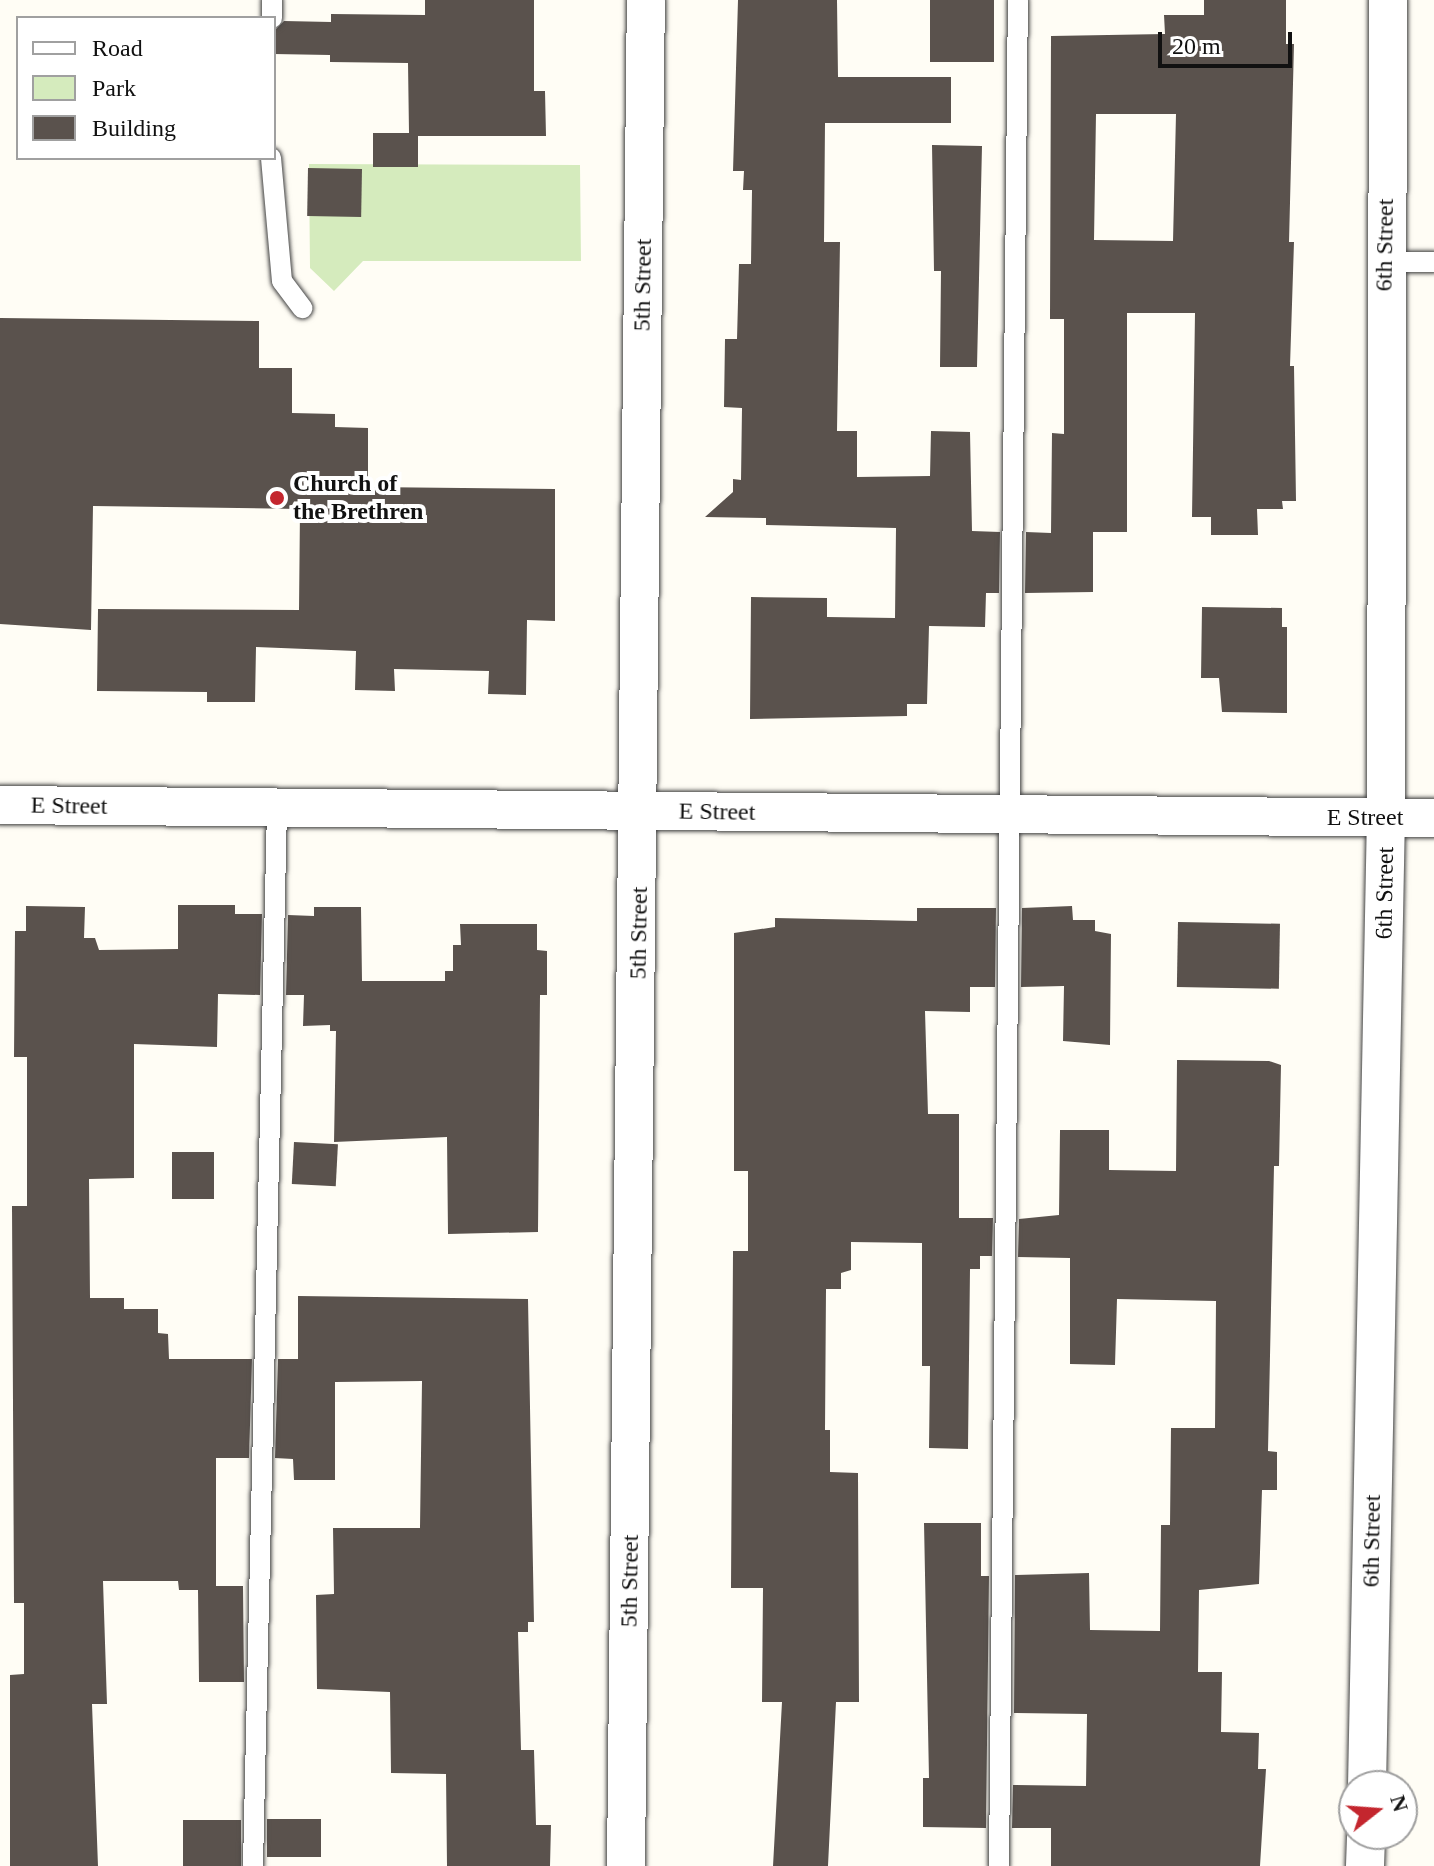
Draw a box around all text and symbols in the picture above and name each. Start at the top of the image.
legend [16,16,276,160]
scale bar [1162,16,1296,66]
text: 20 m [1172,33,1221,59]
text: Road [92,35,143,61]
text: Park [92,75,136,101]
text: Building [92,115,176,141]
street label: 6th Street [1370,198,1400,292]
street label: 5th Street [628,238,658,332]
place label: Church of the Brethren [293,470,423,526]
marker: Church of the Brethren [268,489,286,507]
street label: E Street [30,791,108,821]
street label: E Street [678,797,756,827]
street label: E Street [1327,804,1403,832]
street label: 6th Street [1370,846,1400,940]
street label: 5th Street [624,886,654,980]
street label: 6th Street [1357,1494,1387,1588]
street label: 5th Street [615,1534,645,1628]
north arrow [1338,1770,1418,1850]
text: N [1385,1792,1414,1815]

